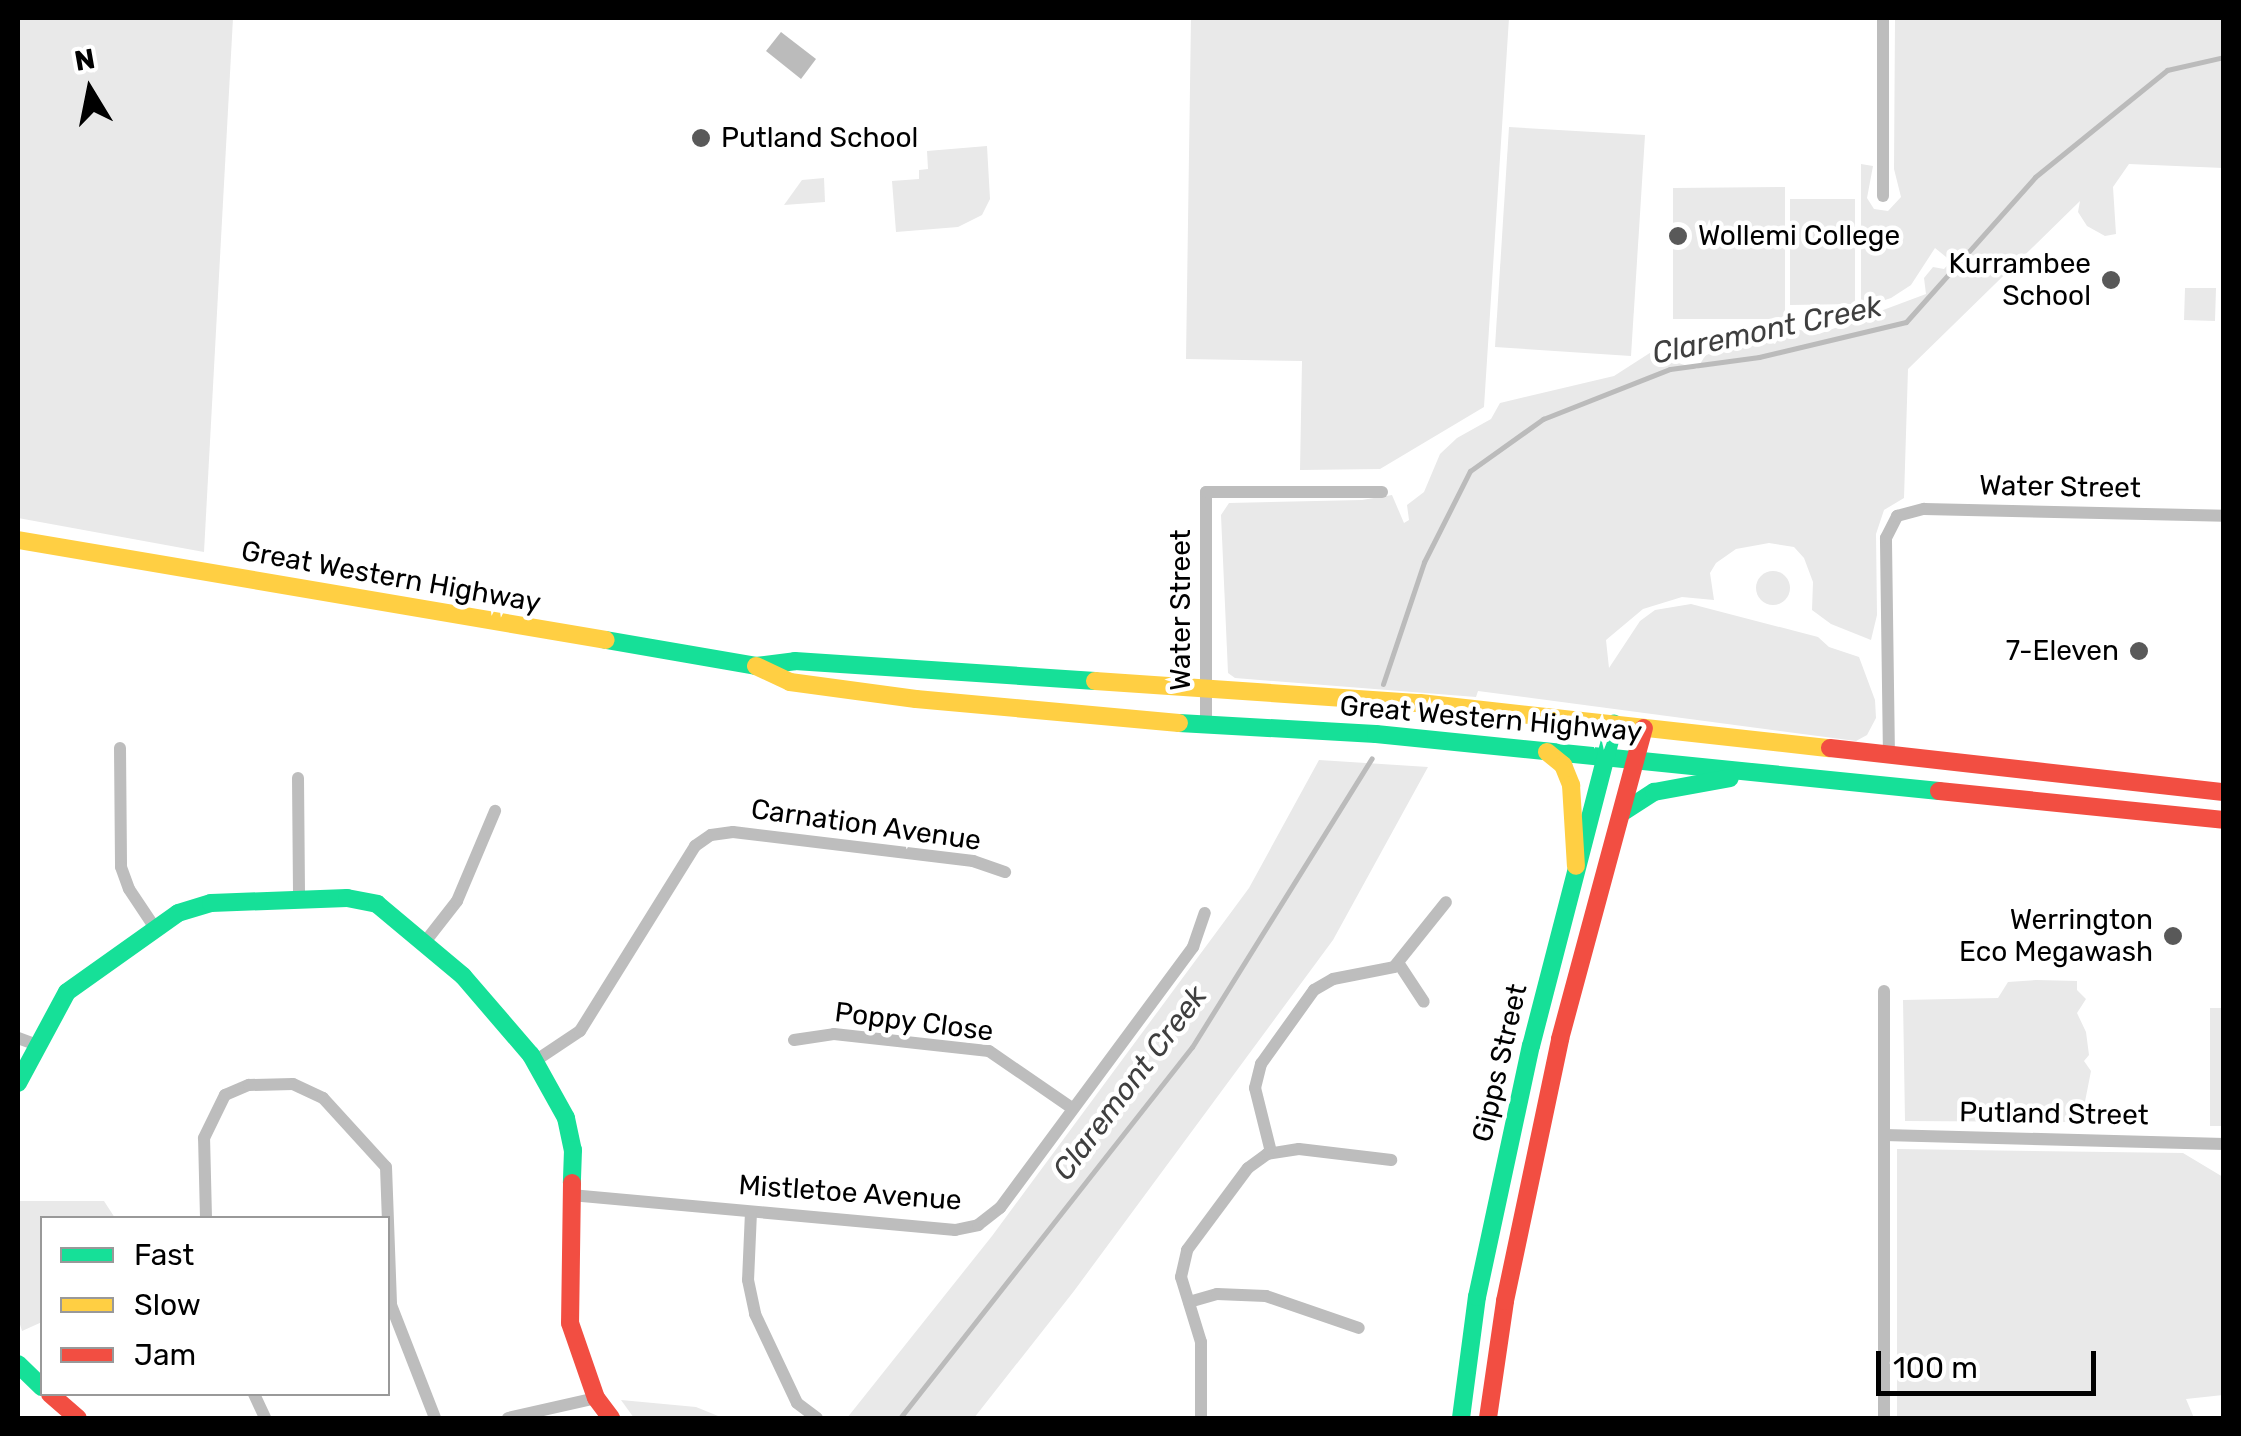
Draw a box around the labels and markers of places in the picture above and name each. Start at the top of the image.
place label: Putland School [721,121,918,155]
marker: Putland School [690,127,712,149]
place label: Wollemi College [1698,219,1900,253]
marker: Wollemi College [1667,225,1689,247]
place label: Kurrambee School [1949,247,2091,313]
marker: Kurrambee School [2100,269,2122,291]
place label: 7-Eleven [2006,634,2119,668]
marker: 7-Eleven [2128,640,2150,662]
place label: Werrington Eco Megawash [1959,903,2153,969]
marker: Werrington Eco Megawash [2162,925,2184,947]

